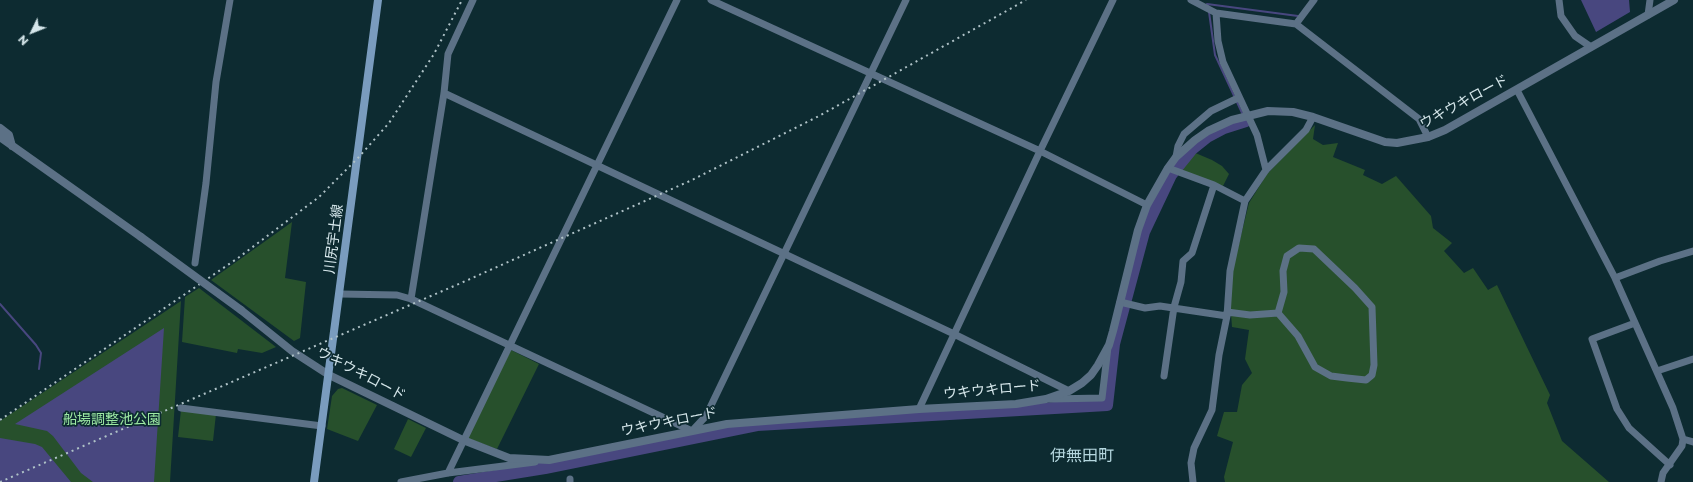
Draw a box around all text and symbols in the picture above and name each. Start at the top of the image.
north arrow [12,12,52,52]
text: N [15,32,31,48]
street label: ウキウキロード [1417,72,1511,132]
street label: 川尻宇土線 [321,203,347,275]
street label: ウキウキロード [314,344,408,404]
street label: ウキウキロード [942,377,1042,403]
street label: ウキウキロード [619,404,719,440]
park label: 船場調整池公園 [63,412,161,428]
district label: 伊無田町 [1050,446,1114,466]

